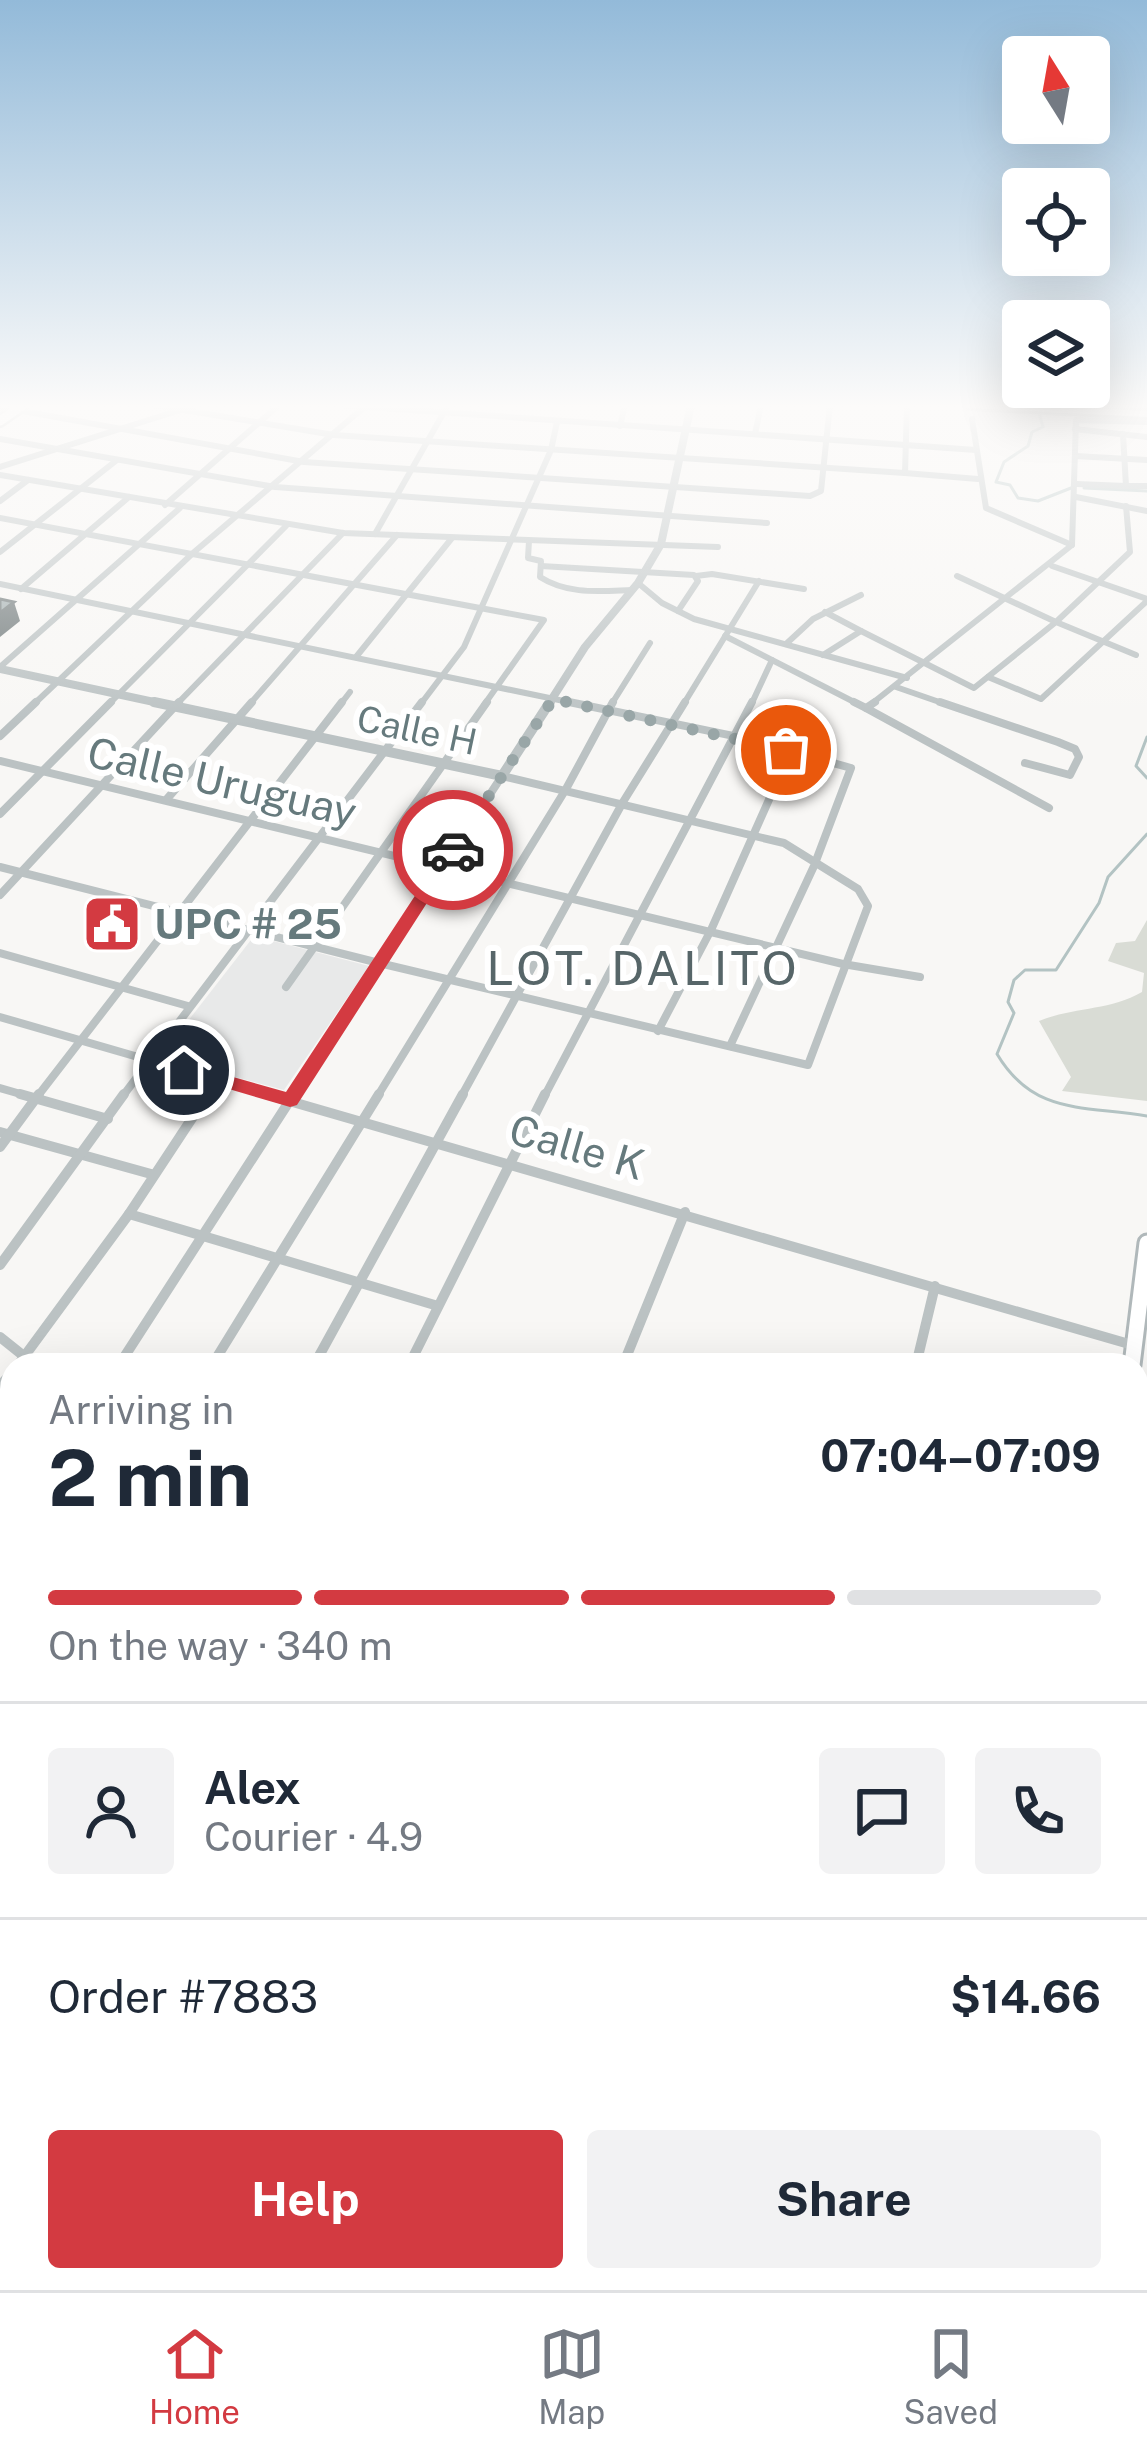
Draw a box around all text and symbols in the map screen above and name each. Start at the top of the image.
north arrow [1002,36,1110,144]
map controls [1002,36,1110,408]
button: locate [1002,168,1110,276]
button: layers [1002,300,1110,408]
street label: Calle H [353,697,481,763]
pin [735,699,837,801]
icon: bag [753,717,819,783]
street label: Calle Uruguay [83,727,361,836]
courier [393,790,513,910]
icon: car [420,817,486,883]
public building icon: UPC # 25 [81,893,143,955]
place label: UPC # 25 [154,899,342,948]
district label: LOT. DALITO [486,939,800,996]
pin [133,1019,235,1121]
icon: home [151,1037,217,1103]
street label: Calle K [504,1104,650,1189]
text: Arriving in [48,1387,234,1433]
text: 07:04–07:09 [820,1429,1101,1482]
text: 2 min [48,1432,252,1524]
text: On the way · 340 m [48,1623,392,1669]
button: person [48,1748,174,1874]
button: chat [819,1748,945,1874]
button: phone [975,1748,1101,1874]
text: Alex [204,1761,301,1814]
text: Courier · 4.9 [204,1814,423,1860]
text: Order #7883 [48,1970,318,2023]
text: $14.66 [950,1970,1101,2023]
button: Help [48,2130,563,2268]
button: Share [587,2130,1101,2268]
tab: Home [149,2321,240,2431]
tab: Map [538,2321,605,2431]
tab: Saved [903,2321,998,2431]

